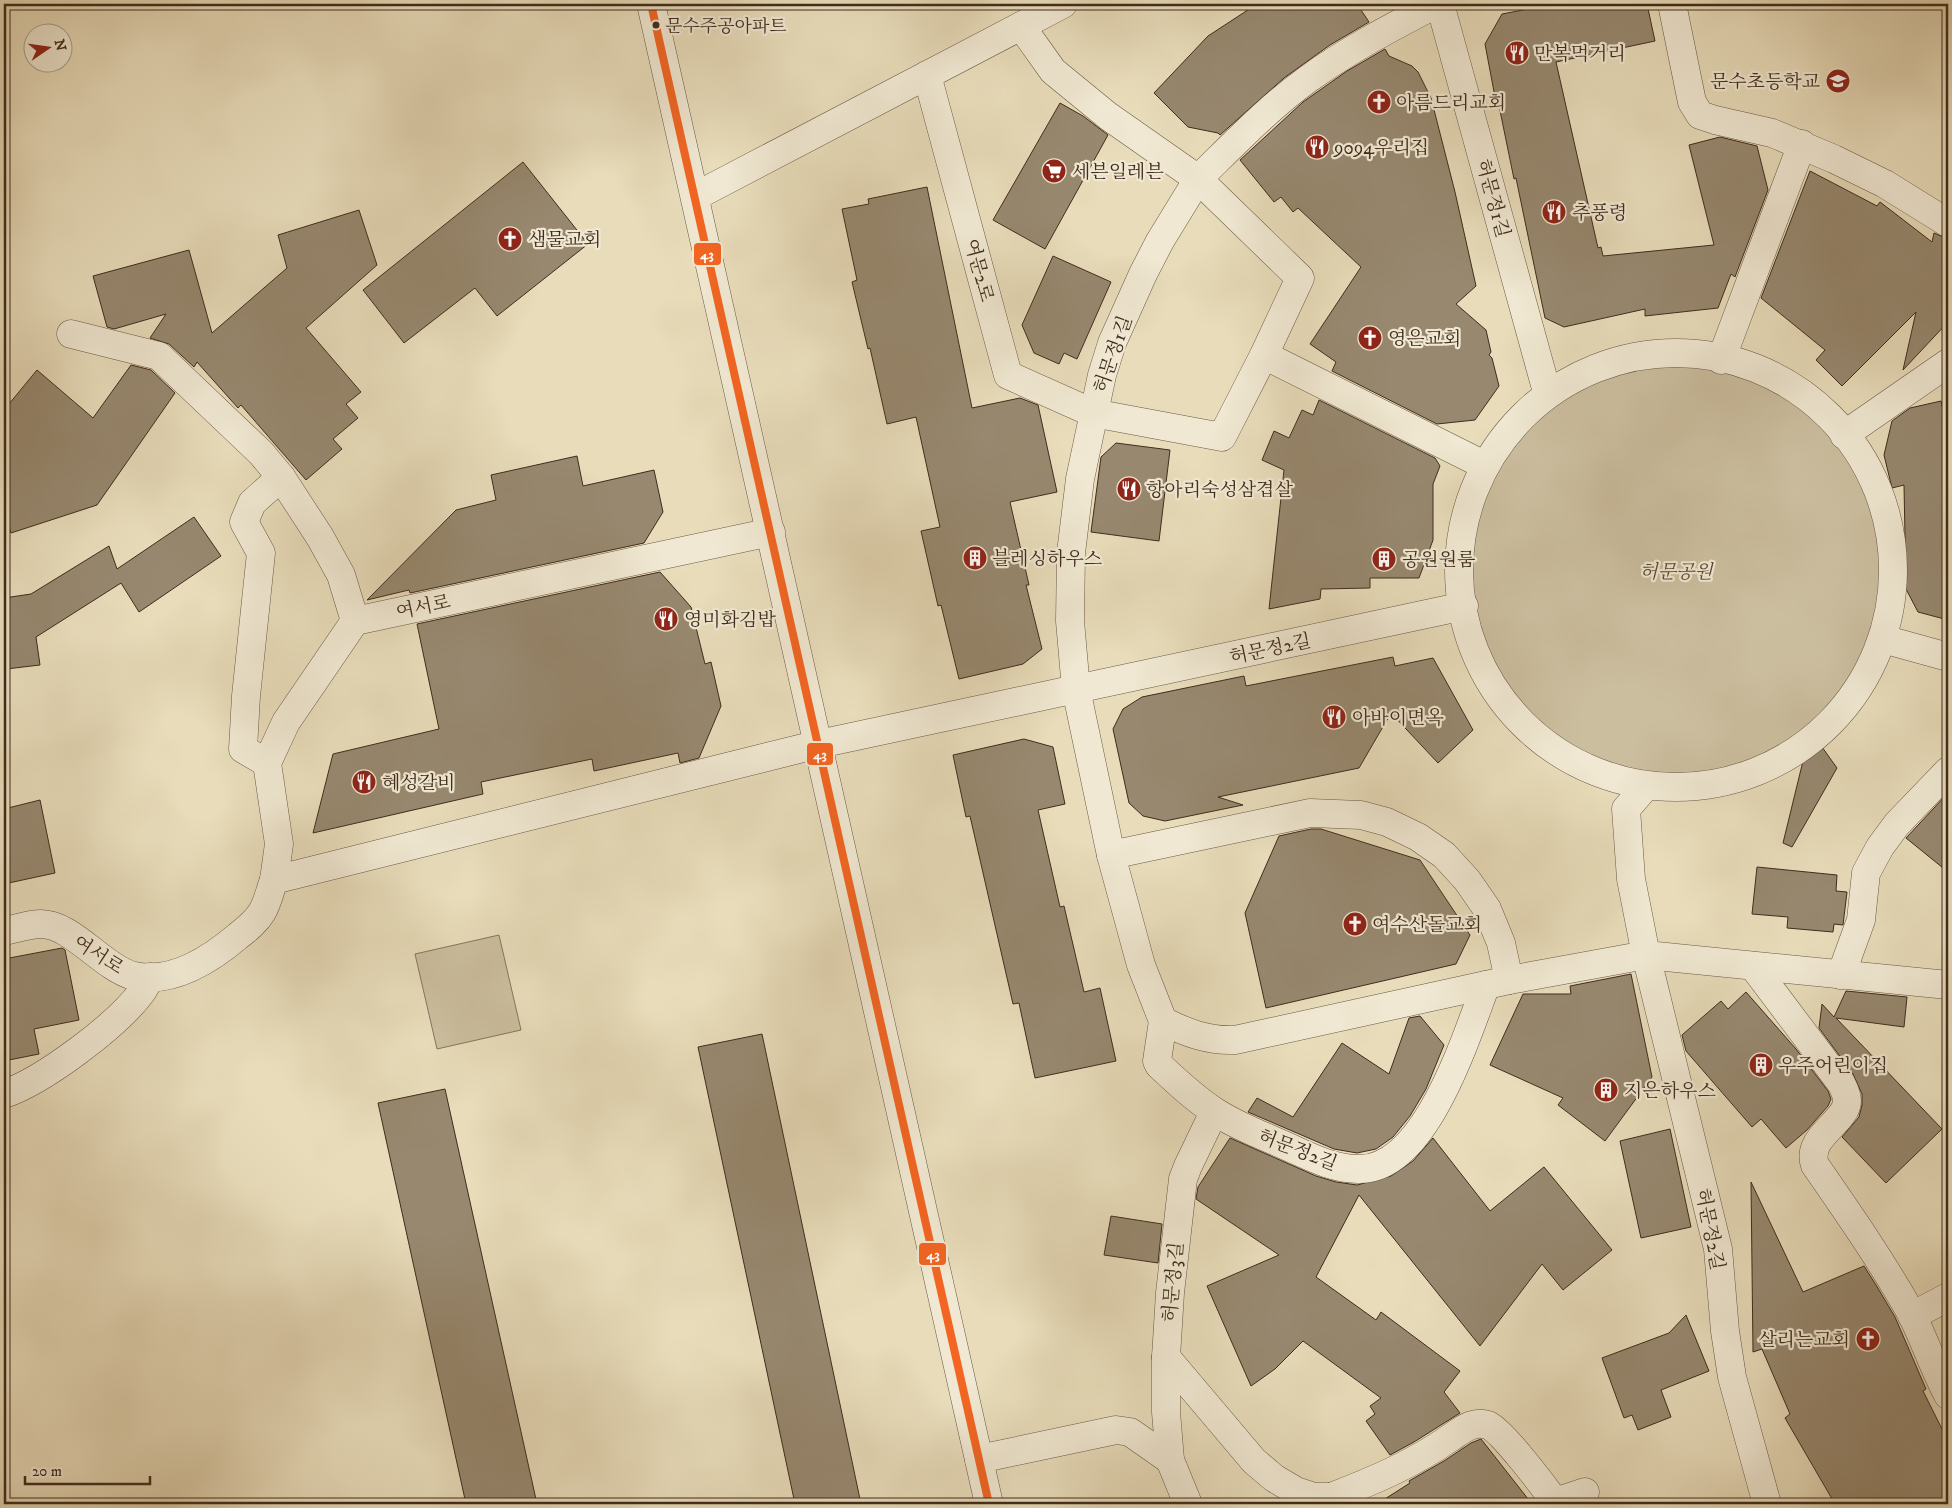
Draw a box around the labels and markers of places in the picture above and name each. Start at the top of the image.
place label: 문수주공아파트 [665,16,787,38]
marker: 문수주공아파트 [651,20,661,30]
restaurant icon: 만복먹거리 [1504,40,1530,66]
place label: 만복먹거리 [1534,43,1626,66]
school or university icon: 문수초등학교 [1825,68,1851,94]
place label: 문수초등학교 [1710,71,1820,94]
church icon: 아름드리교회 [1366,89,1392,115]
place label: 아름드리교회 [1396,92,1506,115]
restaurant icon: 9094우리집 [1304,134,1330,160]
place label: 9094우리집 [1333,137,1429,160]
supermarket icon: 세븐일레븐 [1041,158,1067,184]
place label: 세븐일레븐 [1072,161,1164,184]
restaurant icon: 추풍령 [1541,199,1567,225]
place label: 추풍령 [1572,202,1627,225]
church icon: 샘물교회 [497,226,523,252]
place label: 샘물교회 [528,229,601,252]
church icon: 영은교회 [1357,325,1383,351]
place label: 영은교회 [1388,328,1461,351]
restaurant icon: 항아리숙성삼겹살 [1116,476,1142,502]
place label: 항아리숙성삼겹살 [1146,479,1293,502]
building icon: 블레싱하우스 [962,545,988,571]
building icon: 공원원룸 [1371,546,1397,572]
place label: 블레싱하우스 [992,548,1102,571]
place label: 공원원룸 [1402,549,1475,572]
restaurant icon: 영미화김밥 [653,606,679,632]
place label: 영미화김밥 [684,609,776,632]
restaurant icon: 아바이면옥 [1321,704,1347,730]
place label: 아바이면옥 [1352,707,1444,730]
restaurant icon: 혜성갈비 [351,769,377,795]
place label: 혜성갈비 [382,772,455,795]
church icon: 여수산돌교회 [1342,911,1368,937]
place label: 여수산돌교회 [1372,914,1482,937]
building icon: 우주어린이집 [1748,1052,1774,1078]
place label: 우주어린이집 [1778,1055,1888,1078]
building icon: 지은하우스 [1593,1077,1619,1103]
place label: 지은하우스 [1624,1080,1716,1103]
church icon: 살리는교회 [1855,1326,1881,1352]
place label: 살리는교회 [1758,1329,1850,1352]

